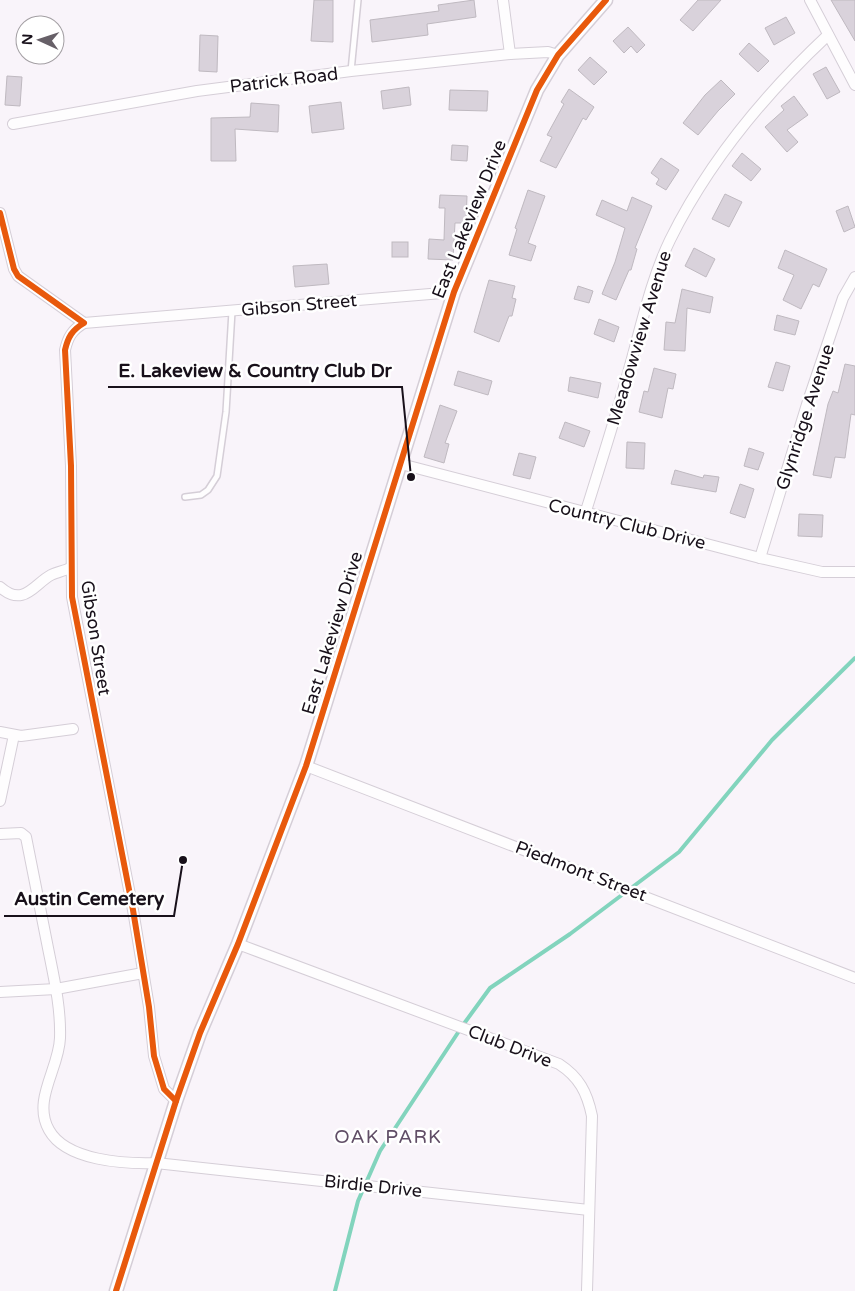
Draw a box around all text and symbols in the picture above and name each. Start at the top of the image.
north arrow [15,15,65,65]
text: N [19,33,36,45]
street label: Patrick Road [229,62,339,98]
street label: East Lakeview Drive [427,136,511,302]
street label: Meadowview Avenue [602,248,676,428]
street label: Gibson Street [240,289,358,321]
street label: Glynridge Avenue [771,341,839,493]
callout: E. Lakeview & Country Club Dr [108,353,402,387]
text: E. Lakeview & Country Club Dr [118,360,393,383]
street label: Country Club Drive [546,494,708,554]
street label: East Lakeview Drive [297,549,367,717]
street label: Gibson Street [76,579,116,697]
street label: Piedmont Street [512,836,650,906]
callout: Austin Cemetery [4,882,174,916]
text: Austin Cemetery [14,888,165,911]
street label: Club Drive [465,1020,555,1072]
district label: OAK PARK [334,1126,442,1148]
street label: Birdie Drive [323,1170,423,1202]

